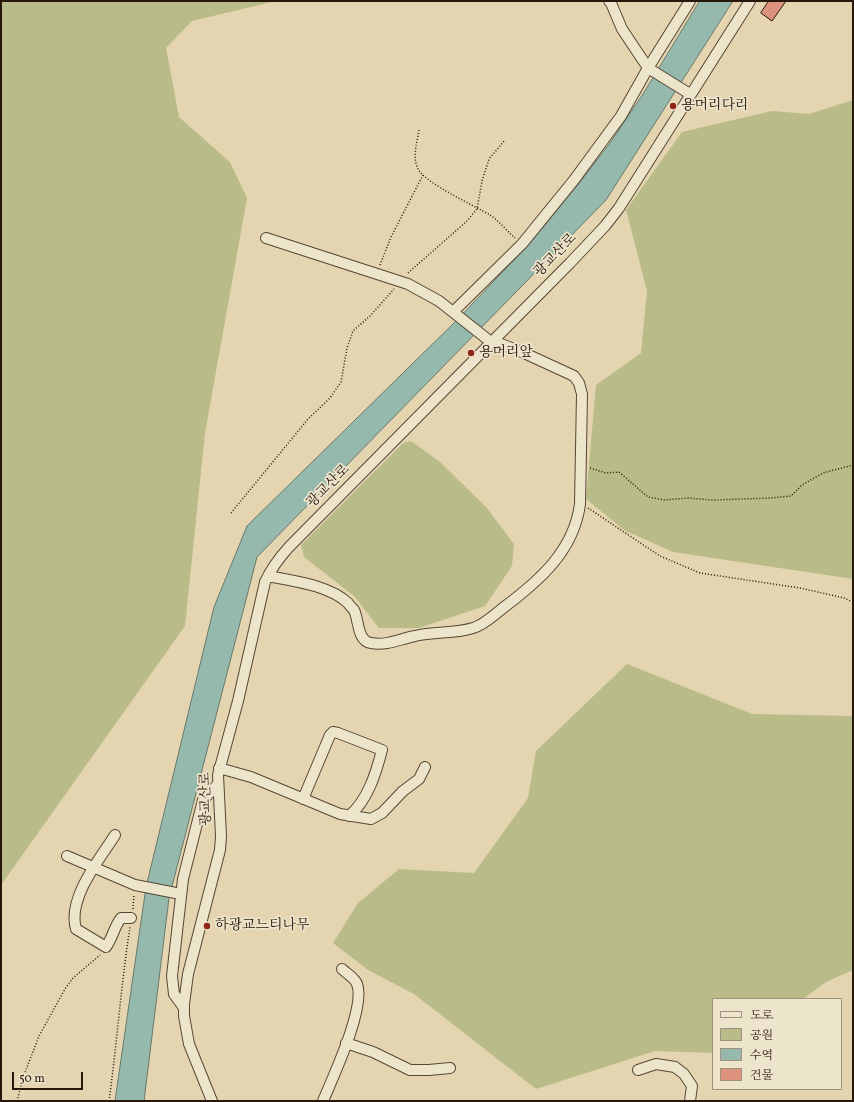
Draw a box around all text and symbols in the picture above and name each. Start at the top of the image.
place label: 용머리다리 [681,98,749,114]
marker: 용머리다리 [668,101,678,111]
street label: 광교산로 [531,231,581,281]
place label: 용머리앞 [479,345,533,361]
marker: 용머리앞 [466,348,476,358]
street label: 광교산로 [304,462,354,512]
street label: 광교산로 [198,772,216,826]
place label: 하광교느티나무 [215,918,310,934]
marker: 하광교느티나무 [202,921,212,931]
legend [712,998,842,1090]
text: 도로 [750,1008,773,1024]
text: 공원 [750,1028,773,1044]
text: 수역 [750,1048,773,1064]
scale bar [14,1064,85,1090]
text: 건물 [750,1068,773,1084]
text: 50 m [19,1071,45,1087]

